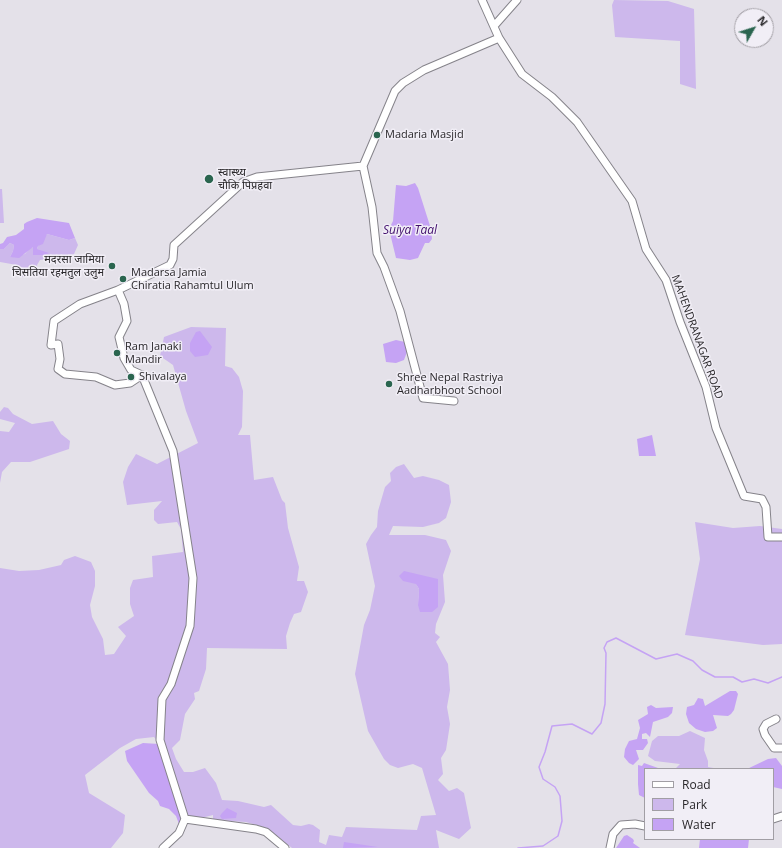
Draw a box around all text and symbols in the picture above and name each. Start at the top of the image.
north arrow [734,8,774,48]
text: N [754,13,772,29]
place label: Madaria Masjid [385,128,464,142]
marker: Madaria Masjid [372,130,382,140]
place label: स्वास्थ्य चाैकि पिप्रहवा [218,166,272,192]
marker: स्वास्थ्य चाैकि पिप्रहवा [203,173,215,185]
water label: Suiya Taal [383,224,437,238]
place label: मदरसा जामिया चिसतिया रहमतुल उलुम [12,253,104,279]
marker: मदरसा जामिया चिसतिया रहमतुल उलुम [107,261,117,271]
place label: Madarsa Jamia Chiratia Rahamtul Ulum [131,266,254,292]
street label: MAHENDRANAGAR ROAD [668,273,726,401]
marker: Madarsa Jamia Chiratia Rahamtul Ulum [118,274,128,284]
place label: Ram Janaki Mandir [125,340,181,366]
marker: Ram Janaki Mandir [112,348,122,358]
place label: Shivalaya [139,370,187,384]
place label: Shree Nepal Rastriya Aadharbhoot School [397,371,503,397]
marker: Shivalaya [126,372,136,382]
marker: Shree Nepal Rastriya Aadharbhoot School [384,379,394,389]
legend [644,768,774,840]
text: Road [682,776,711,793]
text: Park [682,796,707,813]
text: Water [682,816,716,833]

